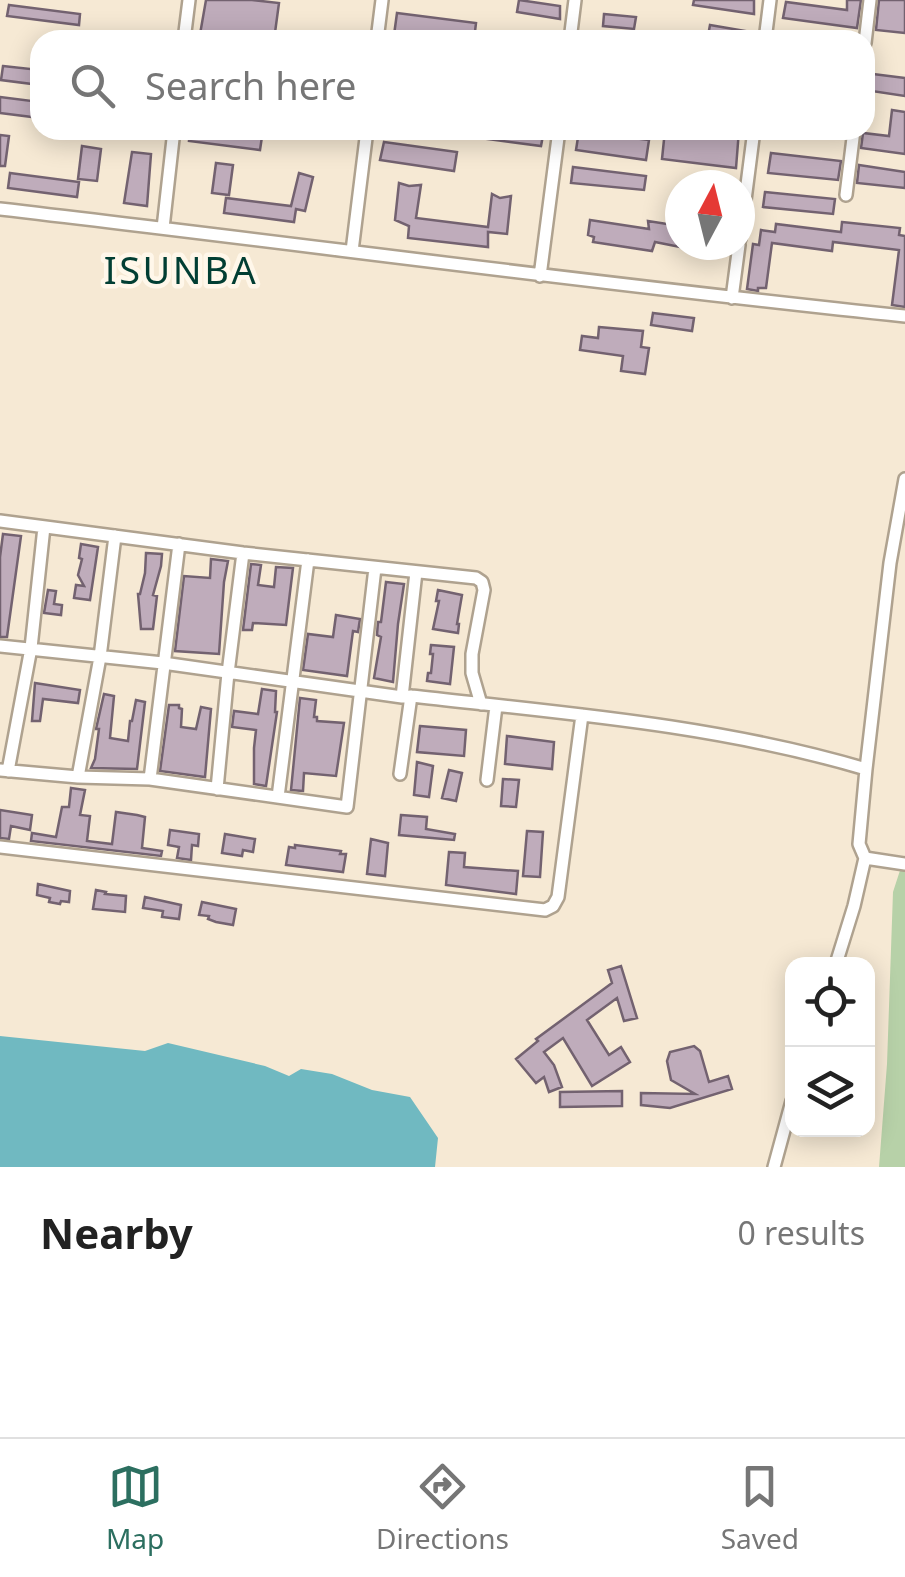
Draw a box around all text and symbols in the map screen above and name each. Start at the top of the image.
search box [30,30,875,140]
icon: search [65,58,120,113]
text: Search here [145,59,356,111]
north arrow [665,170,755,260]
district label: ISUNBA [104,243,258,295]
map controls [785,957,875,1137]
button: locate [785,957,875,1047]
button: layers [785,1047,875,1137]
text: Nearby [40,1204,193,1261]
text: 0 results [738,1211,865,1254]
tab: Map [106,1459,164,1557]
tab: Directions [376,1459,509,1557]
tab: Saved [721,1459,799,1557]

